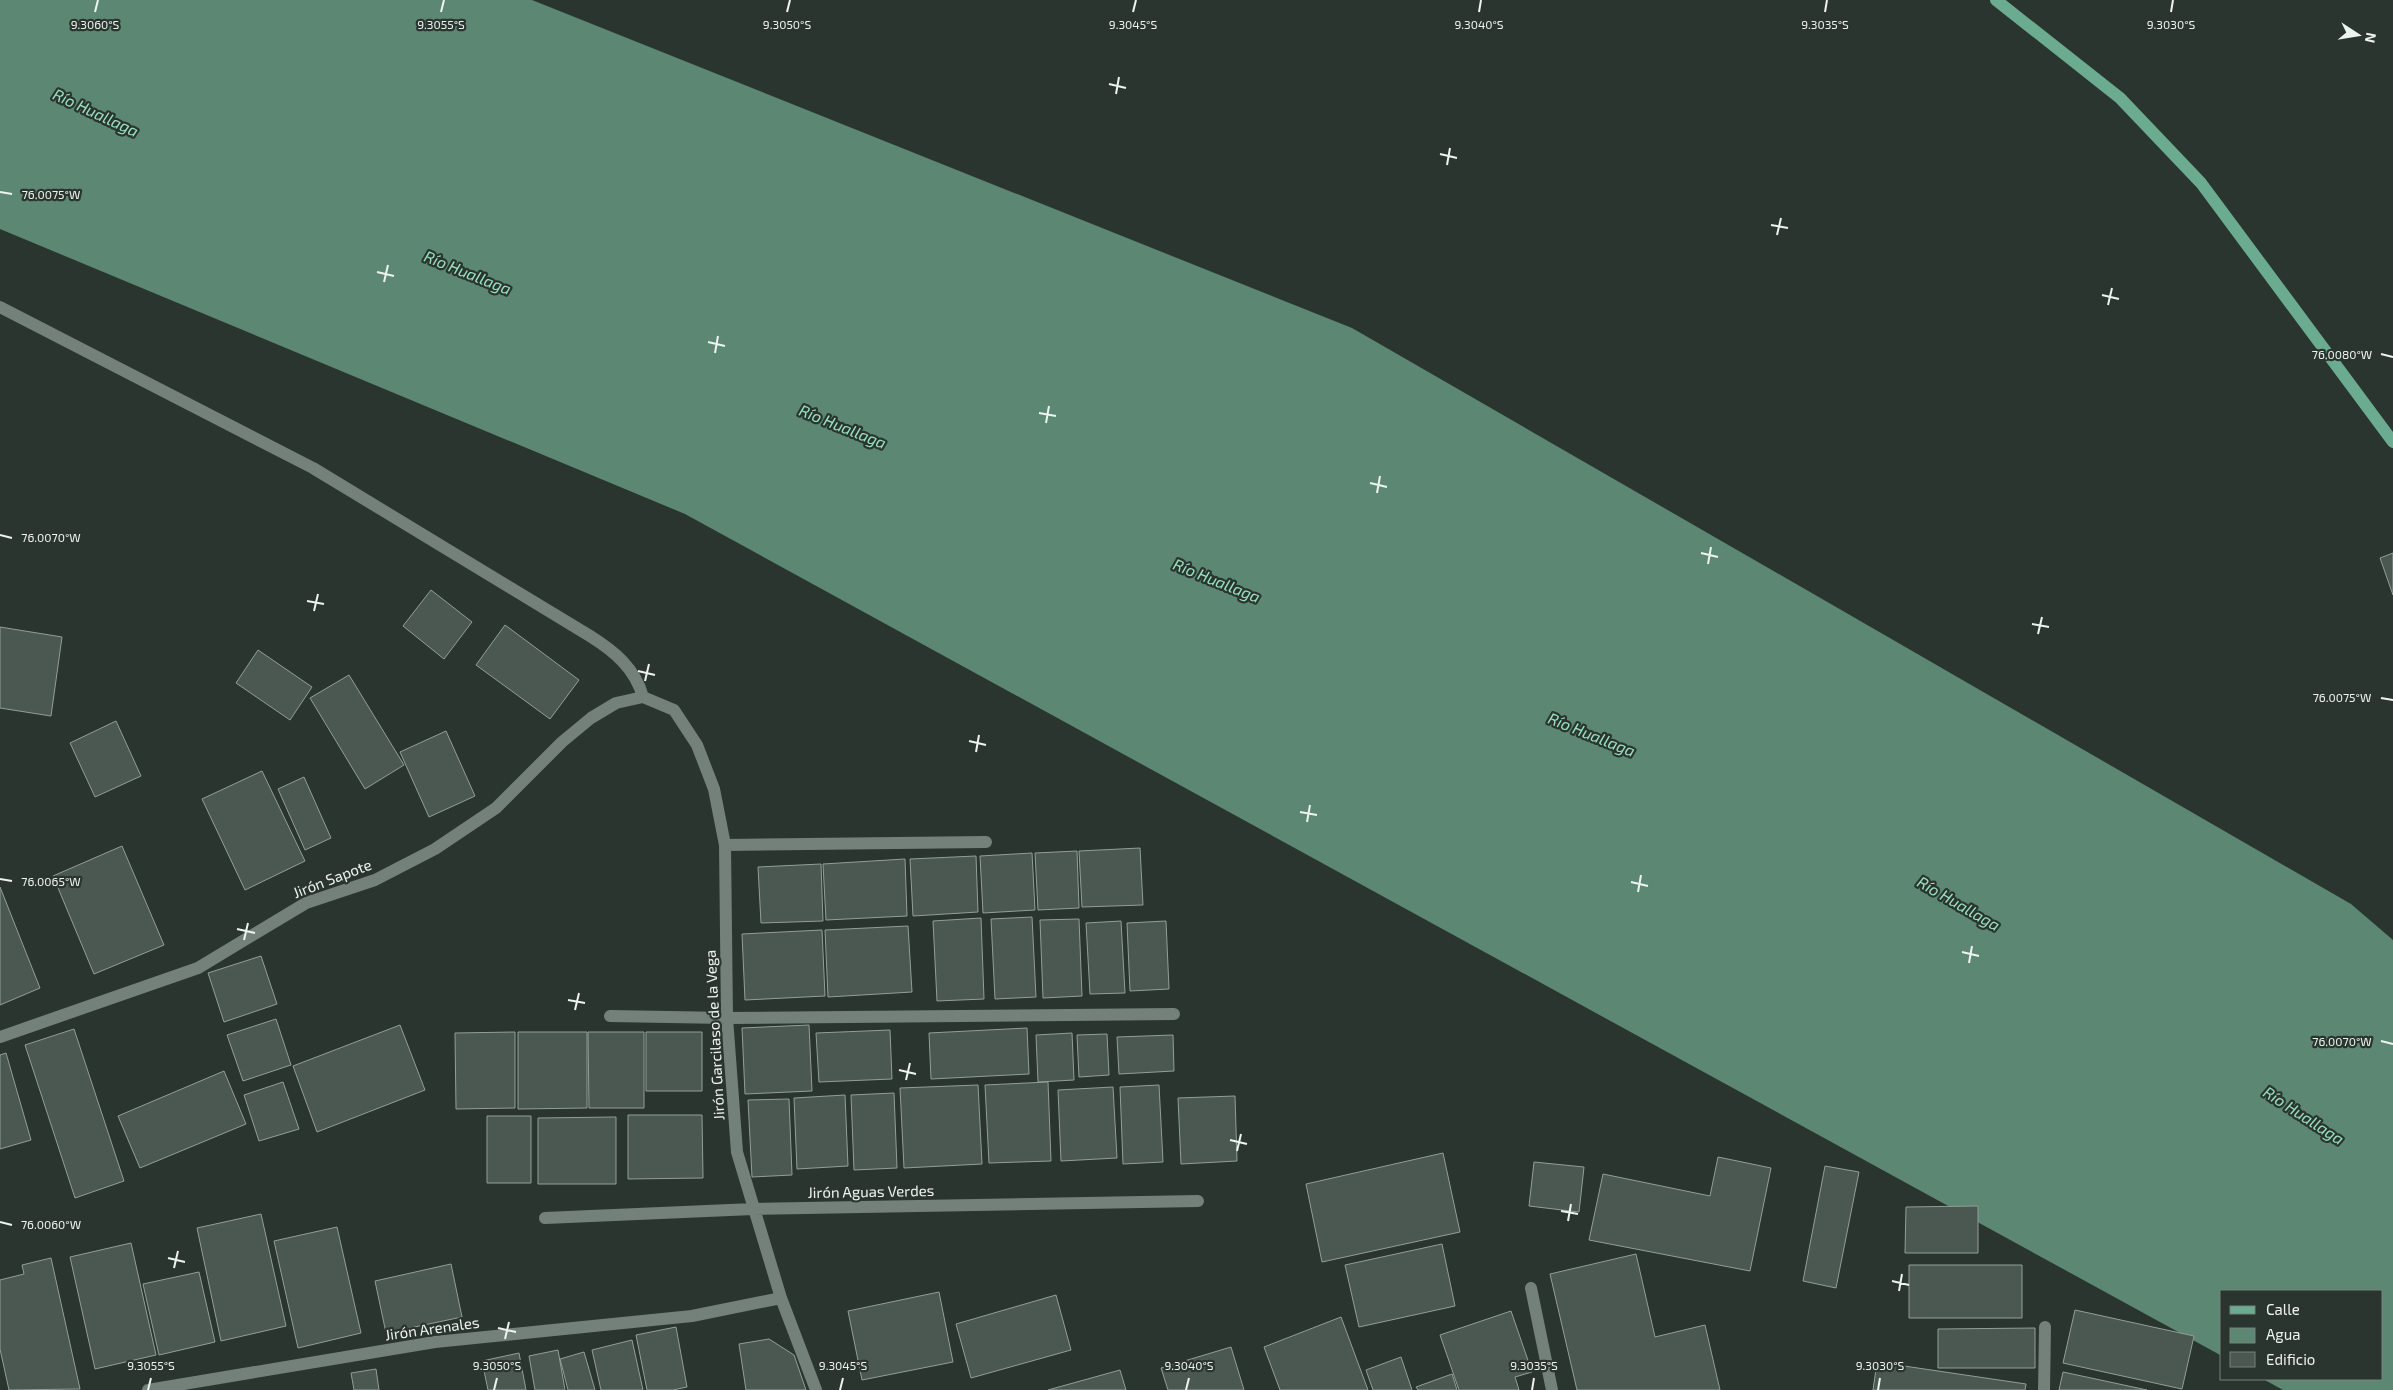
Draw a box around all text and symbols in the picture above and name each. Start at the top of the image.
north arrow [2333,10,2383,60]
text: 9.3060°S [71,17,120,31]
text: 9.3055°S [417,17,465,31]
text: 9.3050°S [763,17,811,31]
text: 9.3045°S [1109,17,1157,31]
text: 9.3040°S [1454,17,1504,31]
text: 9.3035°S [1801,17,1849,31]
text: 9.3030°S [2147,17,2196,31]
text: N [2362,31,2381,45]
water label: Río Huallaga [50,84,142,140]
text: 76.0075°W [22,187,80,201]
water label: Río Huallaga [422,246,514,298]
text: 76.0080°W [2312,347,2372,361]
water label: Río Huallaga [797,400,889,452]
text: 76.0070°W [21,530,81,544]
water label: Río Huallaga [1171,554,1263,606]
text: 76.0075°W [2313,690,2371,704]
water label: Río Huallaga [1546,708,1638,760]
street label: Jirón Sapote [290,855,374,901]
water label: Río Huallaga [1914,872,2004,934]
text: 76.0065°W [21,874,81,888]
street label: Jirón Garcilaso de la Vega [701,949,727,1121]
text: 76.0070°W [2312,1034,2372,1048]
water label: Río Huallaga [2260,1082,2348,1148]
street label: Jirón Aguas Verdes [807,1181,935,1201]
text: 76.0060°W [21,1217,81,1231]
legend [2220,1290,2383,1380]
text: Calle [2266,1300,2300,1318]
street label: Jirón Arenales [384,1312,480,1344]
text: Agua [2266,1325,2301,1343]
text: Edificio [2266,1350,2315,1368]
text: 9.3055°S [127,1358,175,1372]
text: 9.3050°S [473,1358,521,1372]
text: 9.3045°S [819,1358,867,1372]
text: 9.3040°S [1164,1358,1214,1372]
text: 9.3035°S [1510,1358,1558,1372]
text: 9.3030°S [1856,1358,1905,1372]

